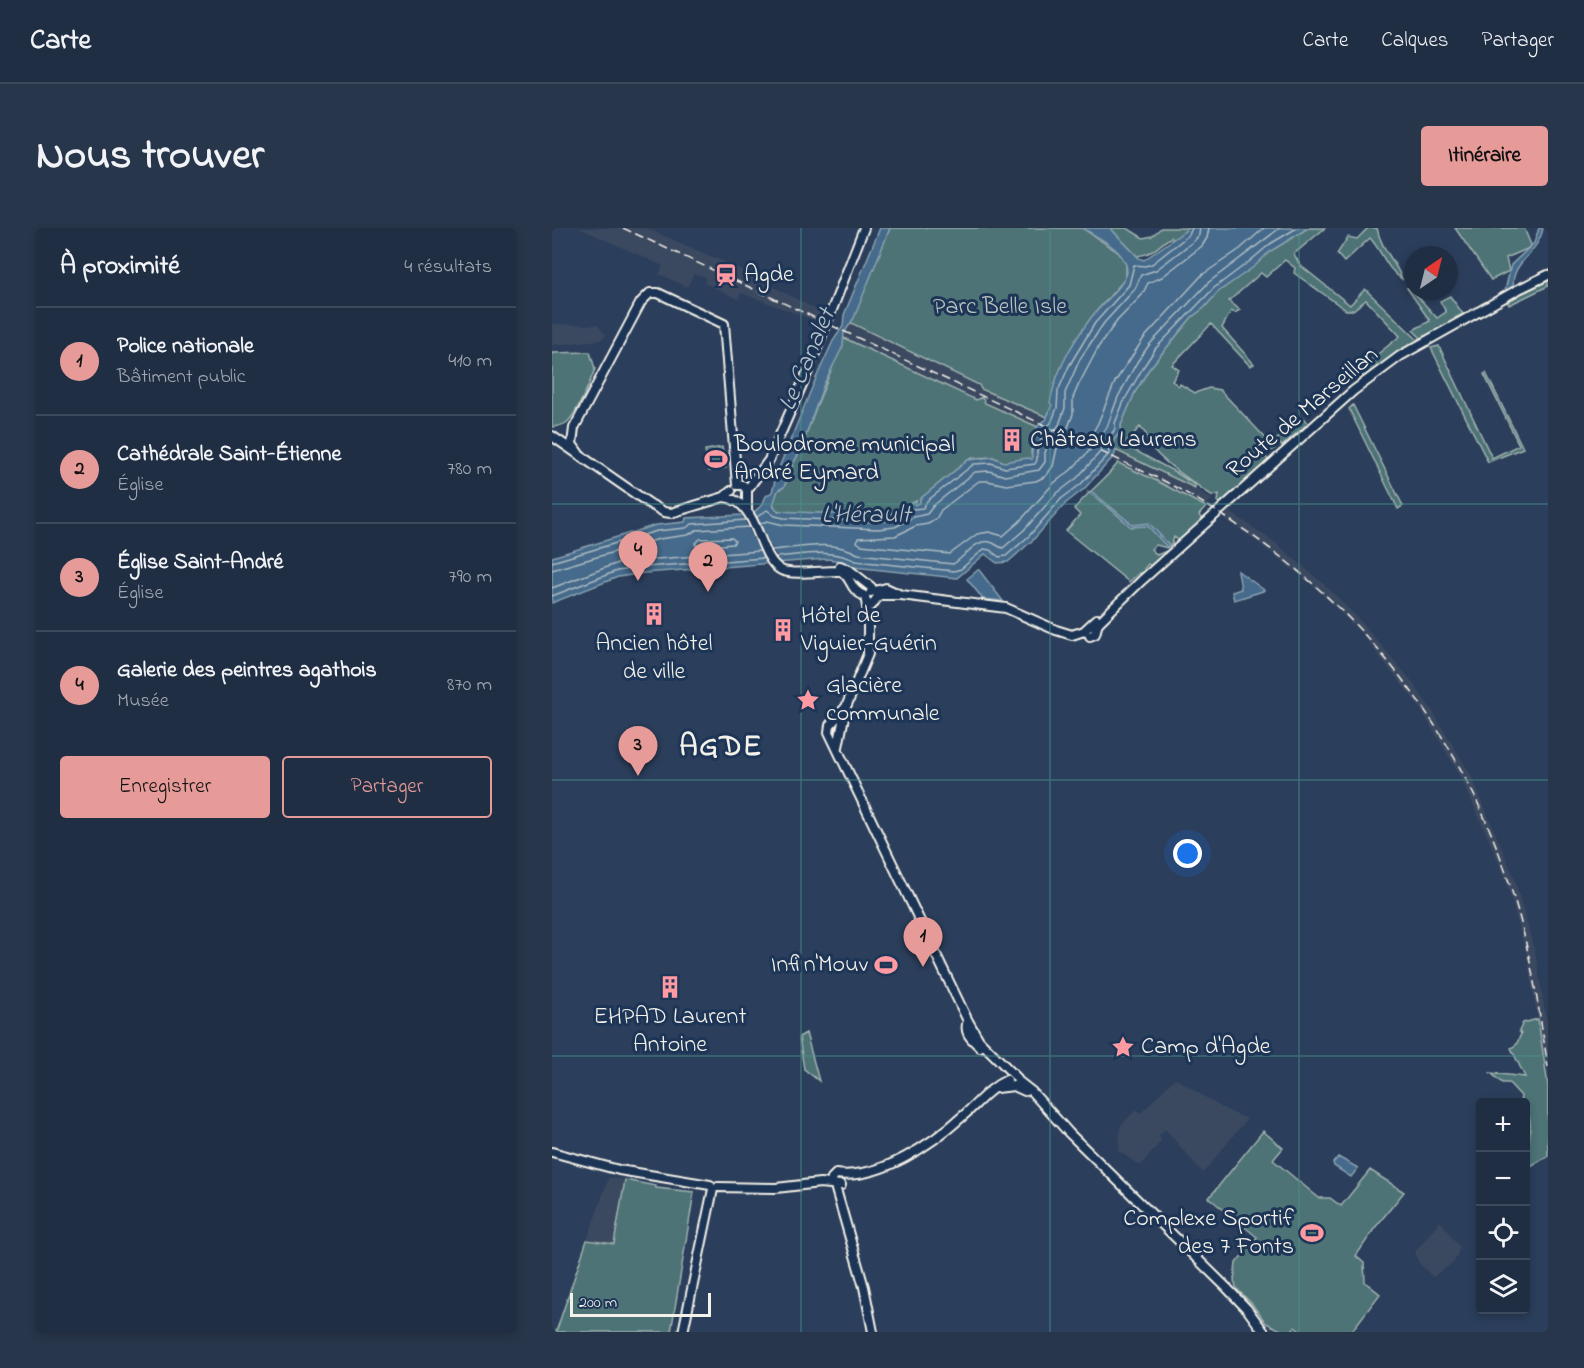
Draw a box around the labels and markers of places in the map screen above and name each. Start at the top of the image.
place label: Agde [744,258,794,293]
station icon: Agde [713,262,739,288]
place label: Château Laurens [1030,423,1197,458]
building icon: Château Laurens [999,427,1025,453]
place label: Boulodrome municipal André Eymard [733,428,955,492]
sports icon: Boulodrome municipal André Eymard [703,446,729,472]
pin: 4 [618,532,658,581]
pin: 2 [688,542,728,592]
place label: Hôtel de Viguier-Guérin [800,599,937,662]
building icon: Ancien hôtel de ville [641,601,667,627]
building icon: Hôtel de Viguier-Guérin [770,617,796,643]
place label: Ancien hôtel de ville [596,627,712,690]
place label: Glacière communale [826,669,940,732]
place icon: Glacière communale [795,687,821,713]
pin: 3 [618,726,658,776]
pin: 1 [904,918,943,967]
place label: Infin'Mouv [771,948,869,983]
sports icon: Infin'Mouv [873,952,899,978]
building icon: EHPAD Laurent Antoine [657,974,683,1000]
place label: EHPAD Laurent Antoine [594,1000,746,1063]
place label: Camp d'Agde [1141,1030,1271,1065]
place icon: Camp d'Agde [1110,1034,1136,1060]
place label: Complexe Sportif des 7 Fonts [1123,1202,1295,1265]
sports icon: Complexe Sportif des 7 Fonts [1299,1220,1325,1246]

